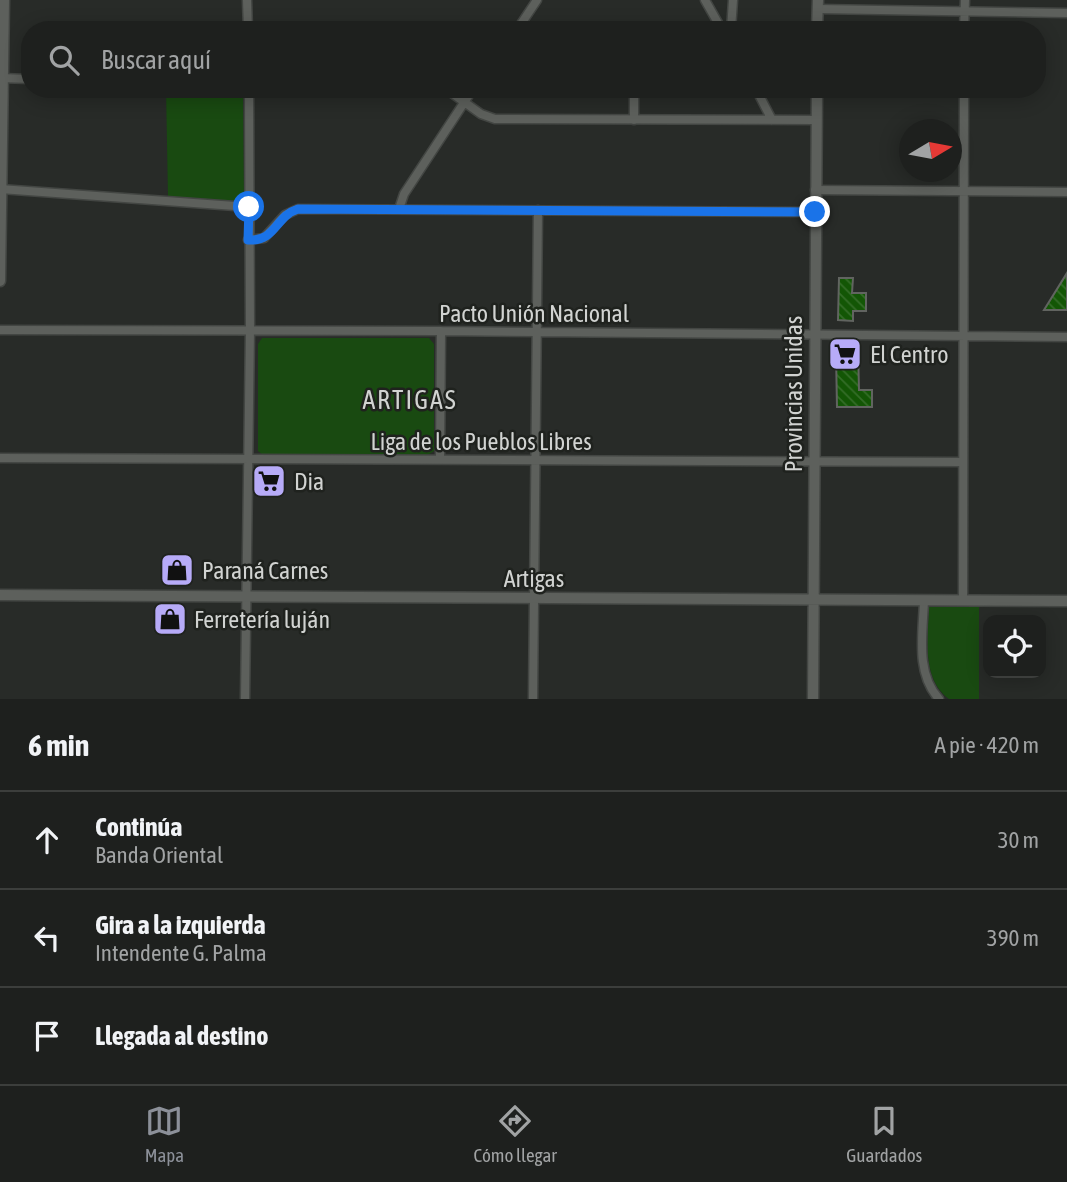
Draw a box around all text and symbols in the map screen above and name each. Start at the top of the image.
search box [21,21,1046,98]
icon: search [45,41,83,79]
text: Buscar aquí [101,45,211,75]
north arrow [899,119,962,182]
route start [233,191,264,222]
route end [799,196,830,227]
street label: Pacto Unión Nacional [439,300,630,327]
street label: Provincias Unidas [780,316,807,472]
supermarket icon: El Centro [826,335,864,373]
place label: El Centro [870,341,948,368]
district label: ARTIGAS [362,385,458,415]
street label: Liga de los Pueblos Libres [370,428,592,455]
supermarket icon: Dia [250,462,288,500]
place label: Dia [294,468,324,495]
shop icon: Paraná Carnes [158,551,196,589]
place label: Paraná Carnes [202,557,328,584]
street label: Artigas [504,565,564,592]
shop icon: Ferretería luján [151,600,189,638]
place label: Ferretería luján [194,606,330,633]
map controls [983,615,1046,678]
button: locate [983,615,1046,678]
text: 6 min [28,728,89,762]
text: A pie · 420 m [935,732,1039,758]
text: Continúa [95,812,182,842]
icon: ahead [28,821,66,859]
text: 30 m [998,827,1039,853]
text: Banda Oriental [95,842,223,868]
text: Gira a la izquierda [95,910,266,940]
icon: left [28,919,66,957]
text: 390 m [987,925,1039,951]
text: Intendente G. Palma [95,940,267,966]
icon: arrive [28,1017,66,1055]
text: Llegada al destino [95,1021,268,1051]
tab: Mapa [145,1102,184,1166]
tab: Cómo llegar [473,1102,557,1166]
tab: Guardados [846,1102,922,1166]

